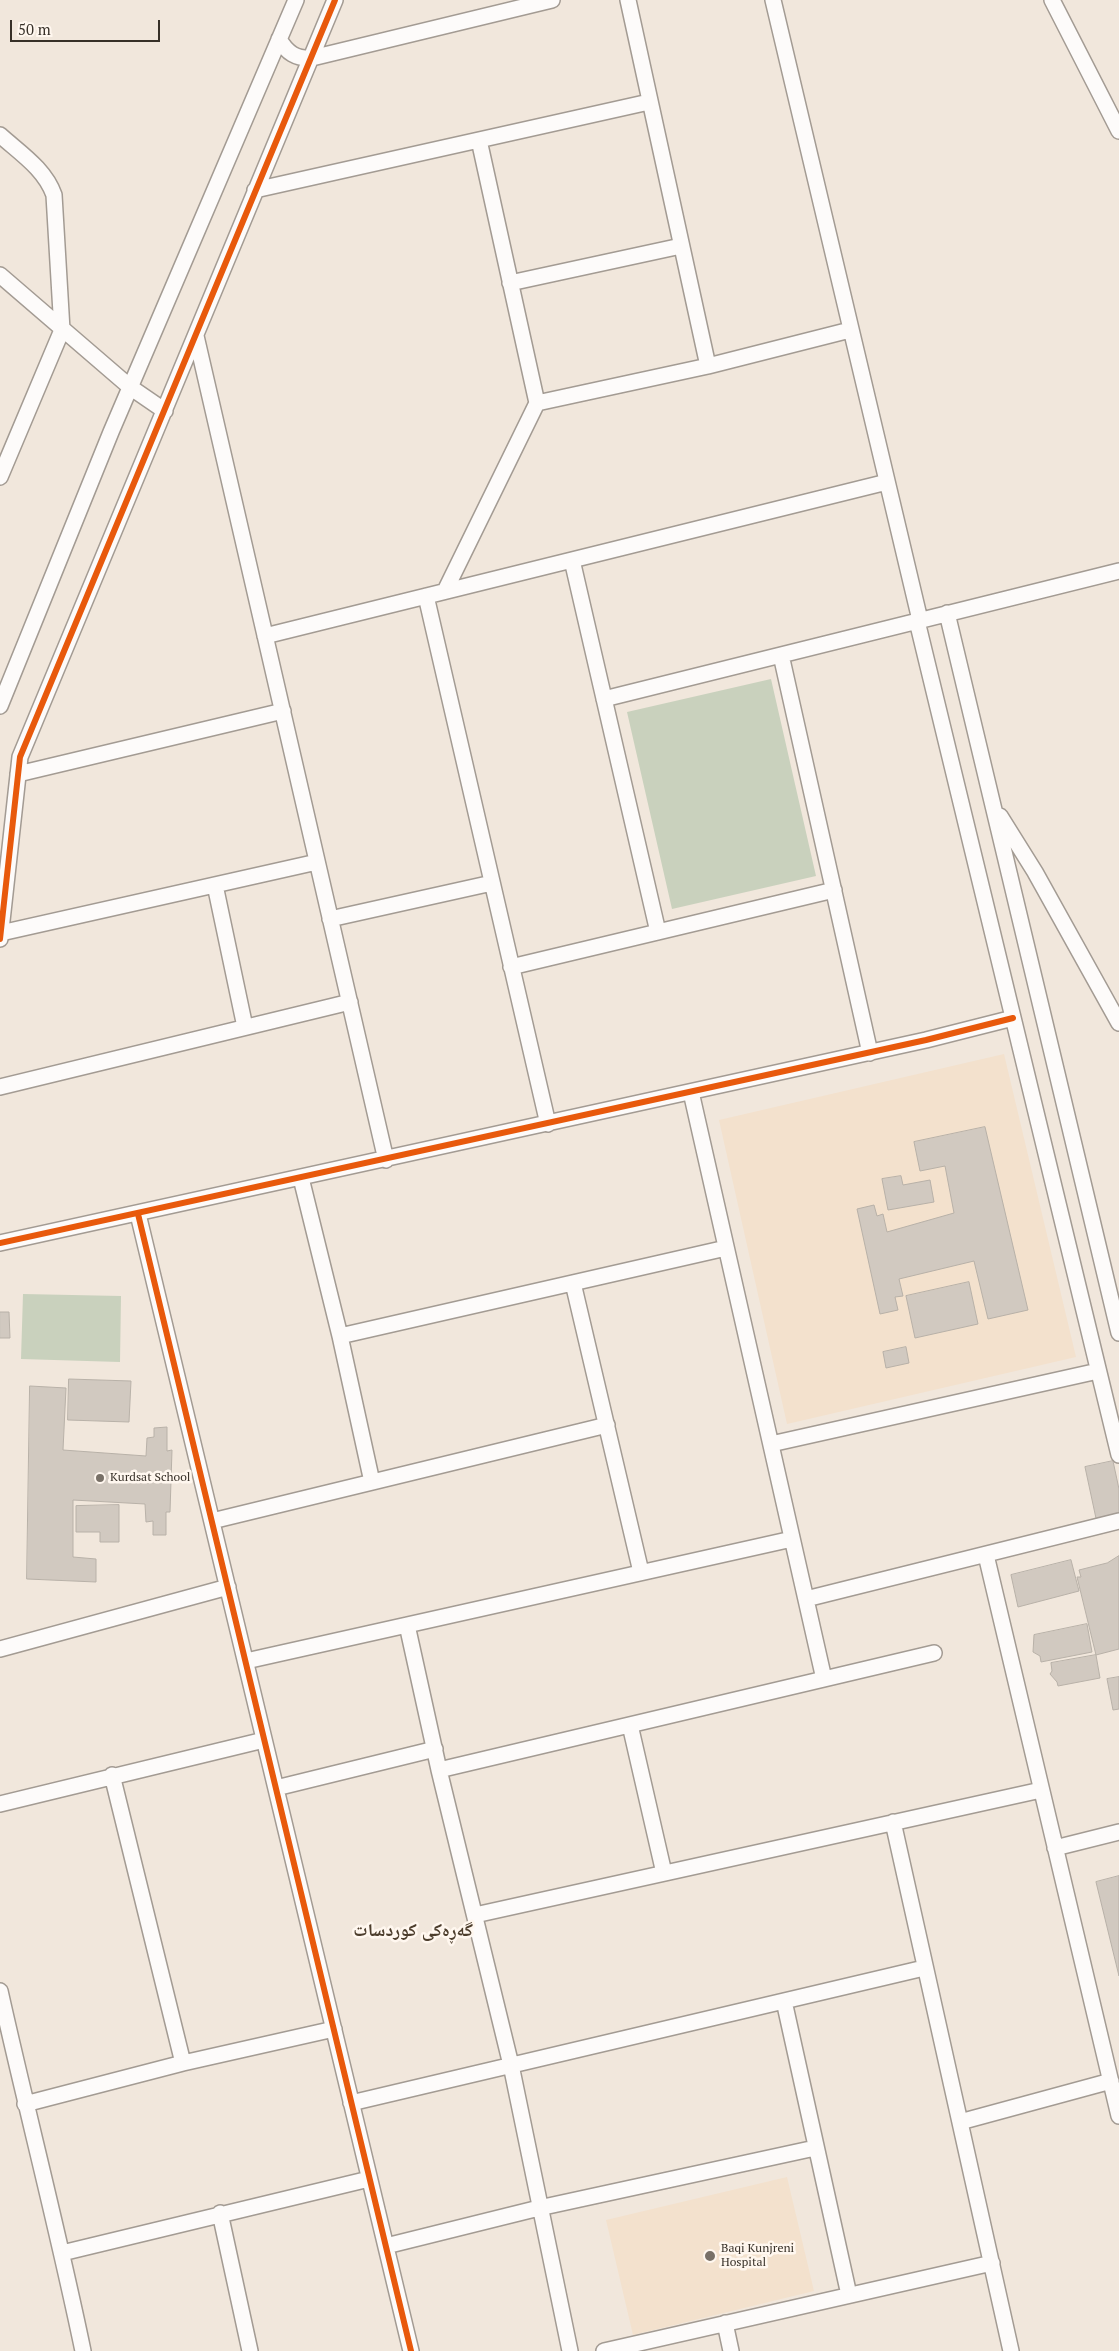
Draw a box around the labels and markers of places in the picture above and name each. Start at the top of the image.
place label: Kurdsat School [110,1471,190,1485]
marker: Kurdsat School [94,1472,106,1484]
place label: Baqi Kunjreni Hospital [721,2242,794,2270]
marker: Baqi Kunjreni Hospital [703,2249,717,2263]

